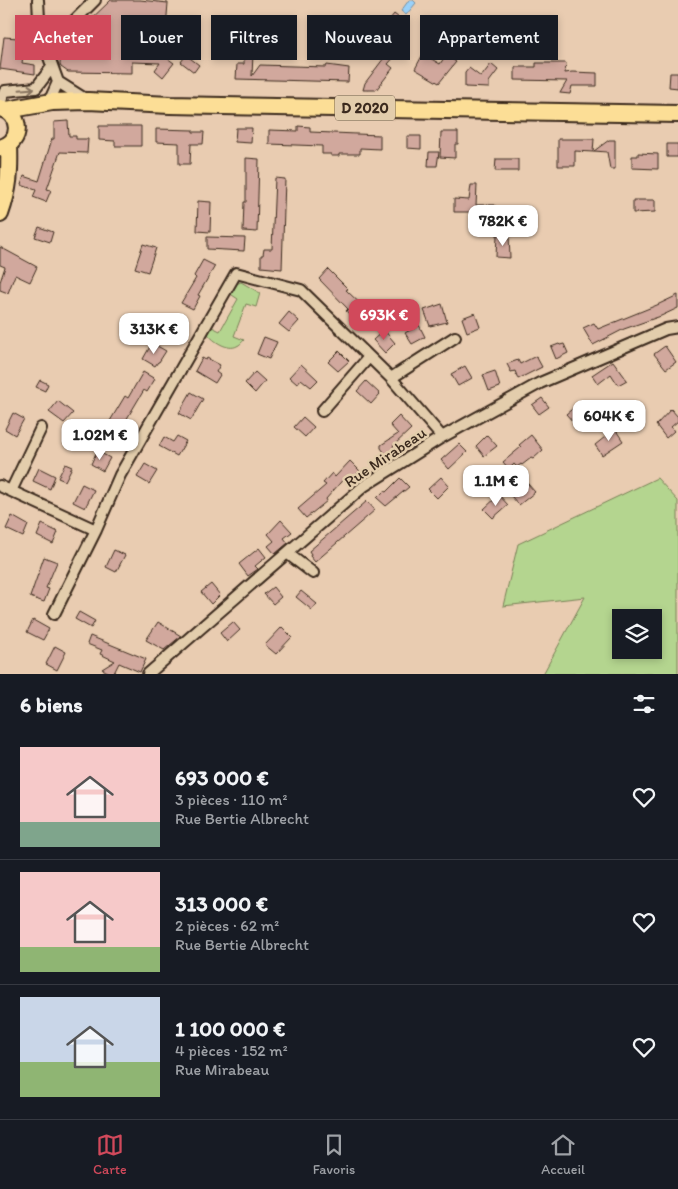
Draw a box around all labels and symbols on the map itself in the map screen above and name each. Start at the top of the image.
one-way arrow [19,84,35,93]
road number: D 2020 [335,96,395,120]
pin: 782K € [462,204,544,247]
pin: 693K € [343,298,425,341]
pin: 313K € [113,312,195,355]
pin: 604K € [568,400,650,442]
pin: 1.02M € [54,418,146,461]
street label: Rue Mirabeau [341,423,430,491]
pin: 1.1M € [455,464,537,507]

